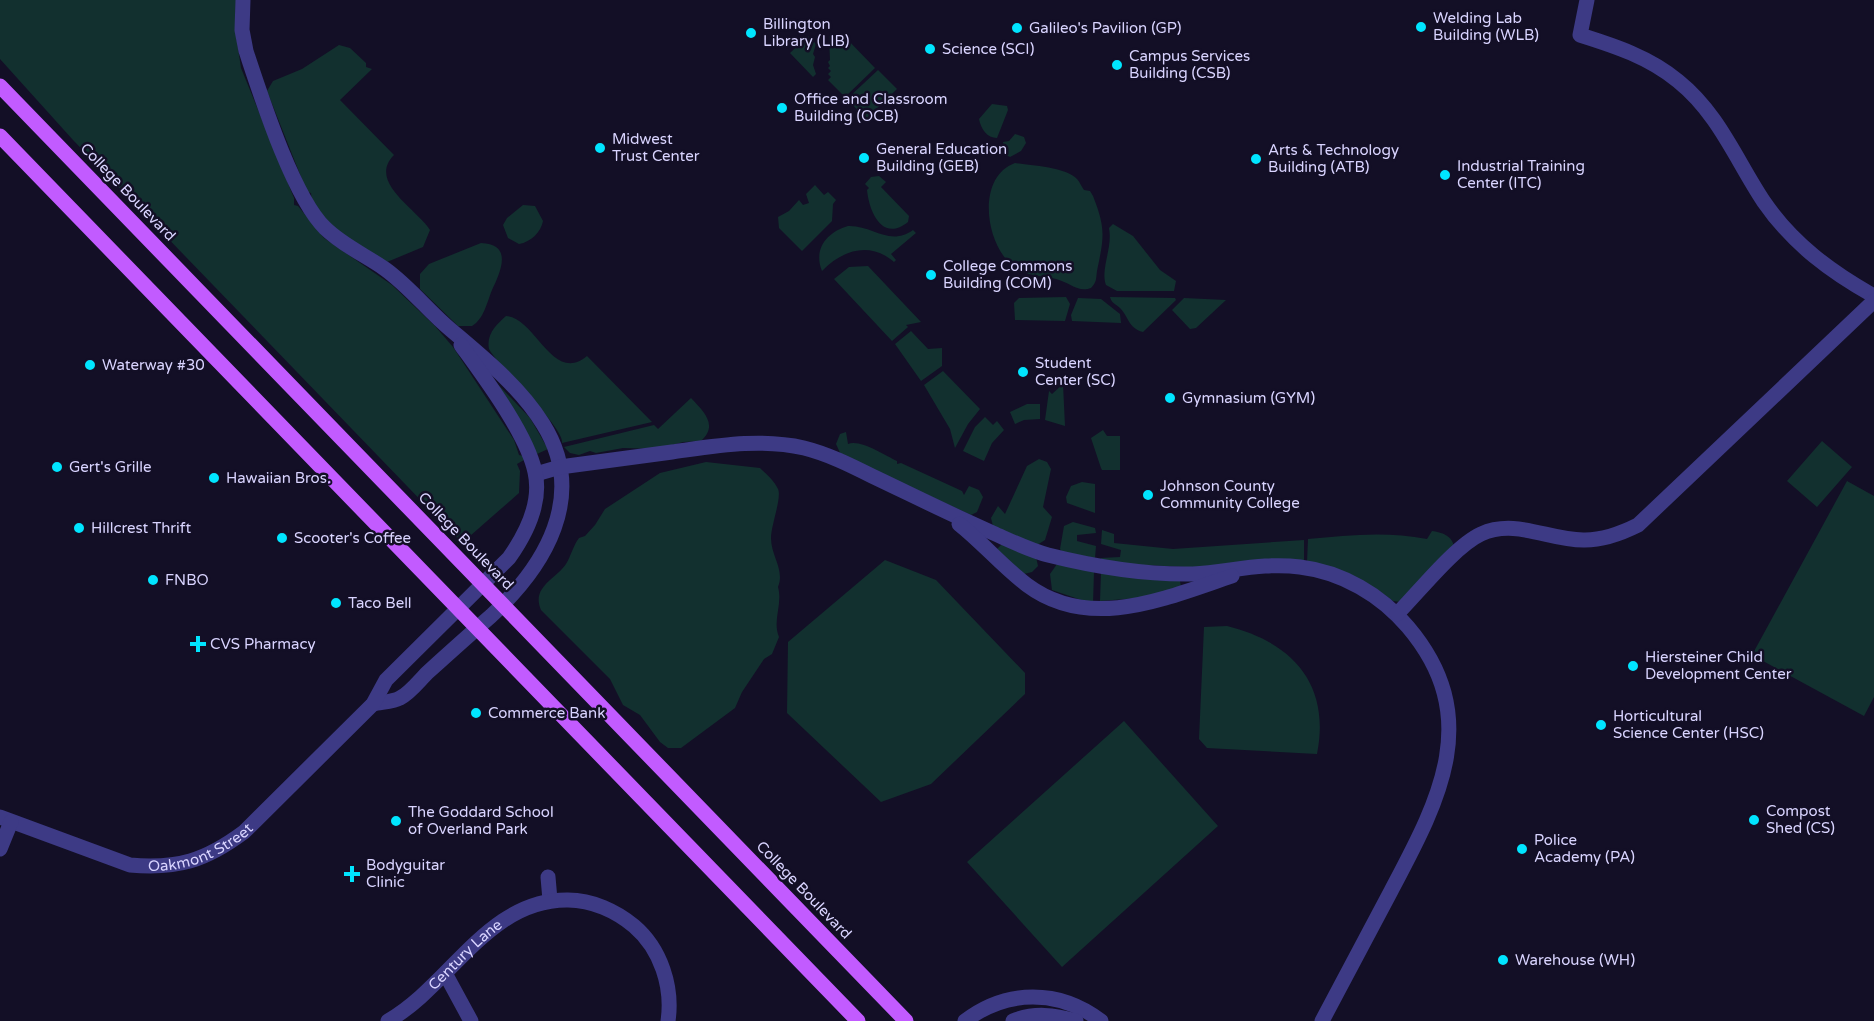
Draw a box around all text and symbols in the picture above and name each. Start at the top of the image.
place label: Welding Lab Building (WLB) [1433,9,1539,44]
place label: Billington Library (LIB) [763,15,849,50]
place label: Galileo's Pavilion (GP) [1029,19,1181,37]
marker: Welding Lab Building (WLB) [1414,20,1428,34]
marker: Galileo's Pavilion (GP) [1010,21,1024,35]
marker: Billington Library (LIB) [744,26,758,40]
place label: Science (SCI) [942,40,1034,58]
marker: Science (SCI) [923,42,937,56]
place label: Campus Services Building (CSB) [1129,47,1250,82]
marker: Campus Services Building (CSB) [1110,58,1124,72]
place label: Office and Classroom Building (OCB) [794,90,947,125]
marker: Office and Classroom Building (OCB) [775,101,789,115]
place label: Midwest Trust Center [612,130,700,165]
street label: College Boulevard [77,139,179,245]
place label: General Education Building (GEB) [876,140,1007,175]
marker: Midwest Trust Center [593,141,607,155]
place label: Arts & Technology Building (ATB) [1268,141,1399,176]
marker: General Education Building (GEB) [857,151,871,165]
marker: Arts & Technology Building (ATB) [1249,152,1263,166]
place label: Industrial Training Center (ITC) [1457,157,1585,192]
marker: Industrial Training Center (ITC) [1438,168,1452,182]
place label: College Commons Building (COM) [943,257,1072,292]
marker: College Commons Building (COM) [924,268,938,282]
place label: Student Center (SC) [1035,354,1115,389]
place label: Waterway #30 [102,356,205,374]
marker: Waterway #30 [83,358,97,372]
marker: Student Center (SC) [1016,365,1030,379]
place label: Gymnasium (GYM) [1182,389,1315,407]
marker: Gymnasium (GYM) [1163,391,1177,405]
place label: Gert's Grille [69,458,152,476]
marker: Gert's Grille [50,460,64,474]
place label: Hawaiian Bros. [226,469,331,487]
marker: Hawaiian Bros. [207,471,221,485]
place label: Johnson County Community College [1160,477,1300,512]
street label: College Boulevard [415,488,517,594]
marker: Johnson County Community College [1141,488,1155,502]
place label: Hillcrest Thrift [91,519,191,537]
marker: Hillcrest Thrift [72,521,86,535]
place label: Scooter's Coffee [294,529,411,547]
marker: Scooter's Coffee [275,531,289,545]
place label: FNBO [165,571,209,589]
marker: FNBO [146,573,160,587]
place label: Taco Bell [348,594,412,612]
marker: Taco Bell [329,596,343,610]
place label: CVS Pharmacy [210,635,315,653]
marker: CVS Pharmacy [191,637,205,651]
place label: Hiersteiner Child Development Center [1645,648,1792,683]
marker: Hiersteiner Child Development Center [1626,659,1640,673]
place label: Commerce Bank [488,704,605,722]
marker: Commerce Bank [469,706,483,720]
place label: Horticultural Science Center (HSC) [1613,707,1764,742]
marker: Horticultural Science Center (HSC) [1594,718,1608,732]
place label: Compost Shed (CS) [1766,802,1835,837]
place label: The Goddard School of Overland Park [408,803,554,838]
marker: Compost Shed (CS) [1747,813,1761,827]
marker: The Goddard School of Overland Park [389,814,403,828]
street label: Oakmont Street [148,819,257,875]
place label: Police Academy (PA) [1534,831,1635,866]
street label: College Boulevard [753,837,855,943]
marker: Police Academy (PA) [1515,842,1529,856]
place label: Bodyguitar Clinic [366,856,445,891]
marker: Bodyguitar Clinic [343,865,361,883]
street label: Century Lane [424,915,505,994]
place label: Warehouse (WH) [1515,951,1635,969]
marker: Warehouse (WH) [1496,953,1510,967]

